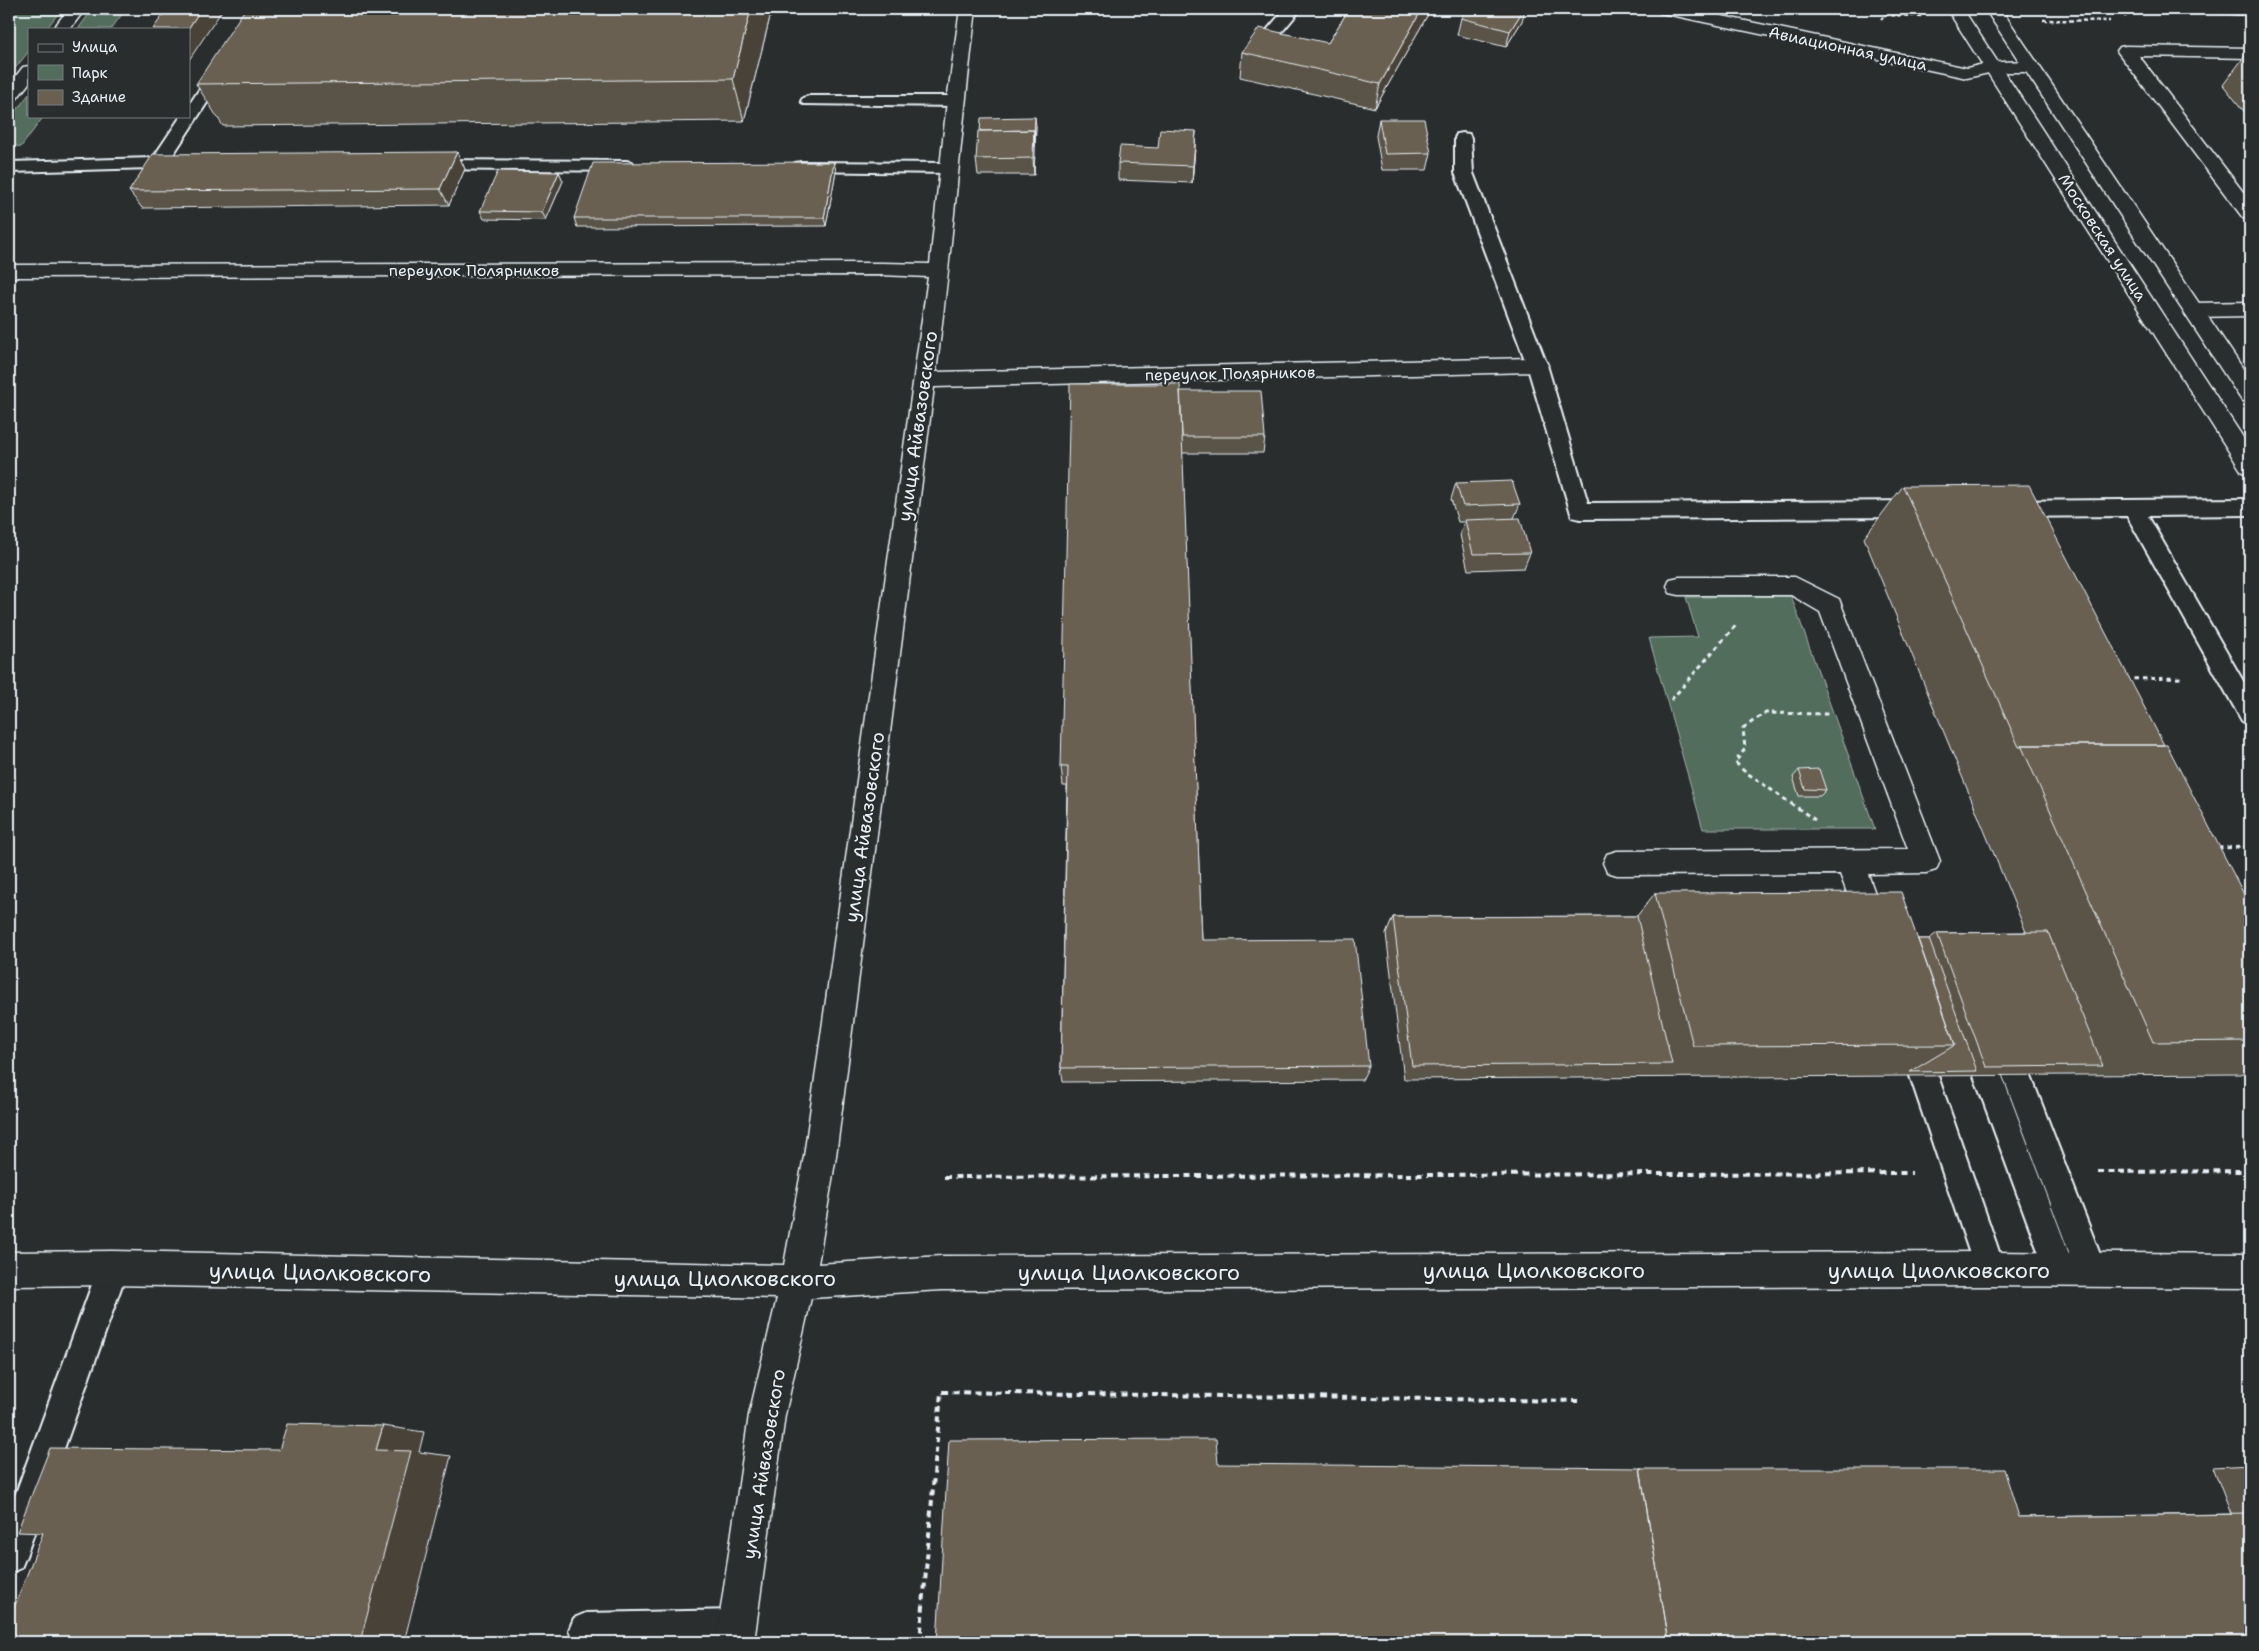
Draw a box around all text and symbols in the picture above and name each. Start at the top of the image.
street label: Авиационная улица [1767,21,1929,76]
legend [28,28,190,118]
text: Улица [72,37,118,57]
text: Парк [72,63,108,83]
text: Здание [72,87,126,107]
street label: Московская улица [2054,170,2152,305]
street label: переулок Полярников [389,260,559,281]
street label: улица Айвазовского [892,329,943,523]
street label: переулок Полярников [1145,362,1315,385]
street label: улица Айвазовского [839,730,890,924]
street label: улица Циолковского [209,1256,431,1289]
street label: улица Циолковского [1423,1256,1645,1285]
street label: улица Циолковского [1828,1256,2050,1285]
street label: улица Циолковского [1018,1258,1240,1287]
street label: улица Циолковского [614,1264,836,1293]
street label: улица Айвазовского [736,1367,791,1561]

